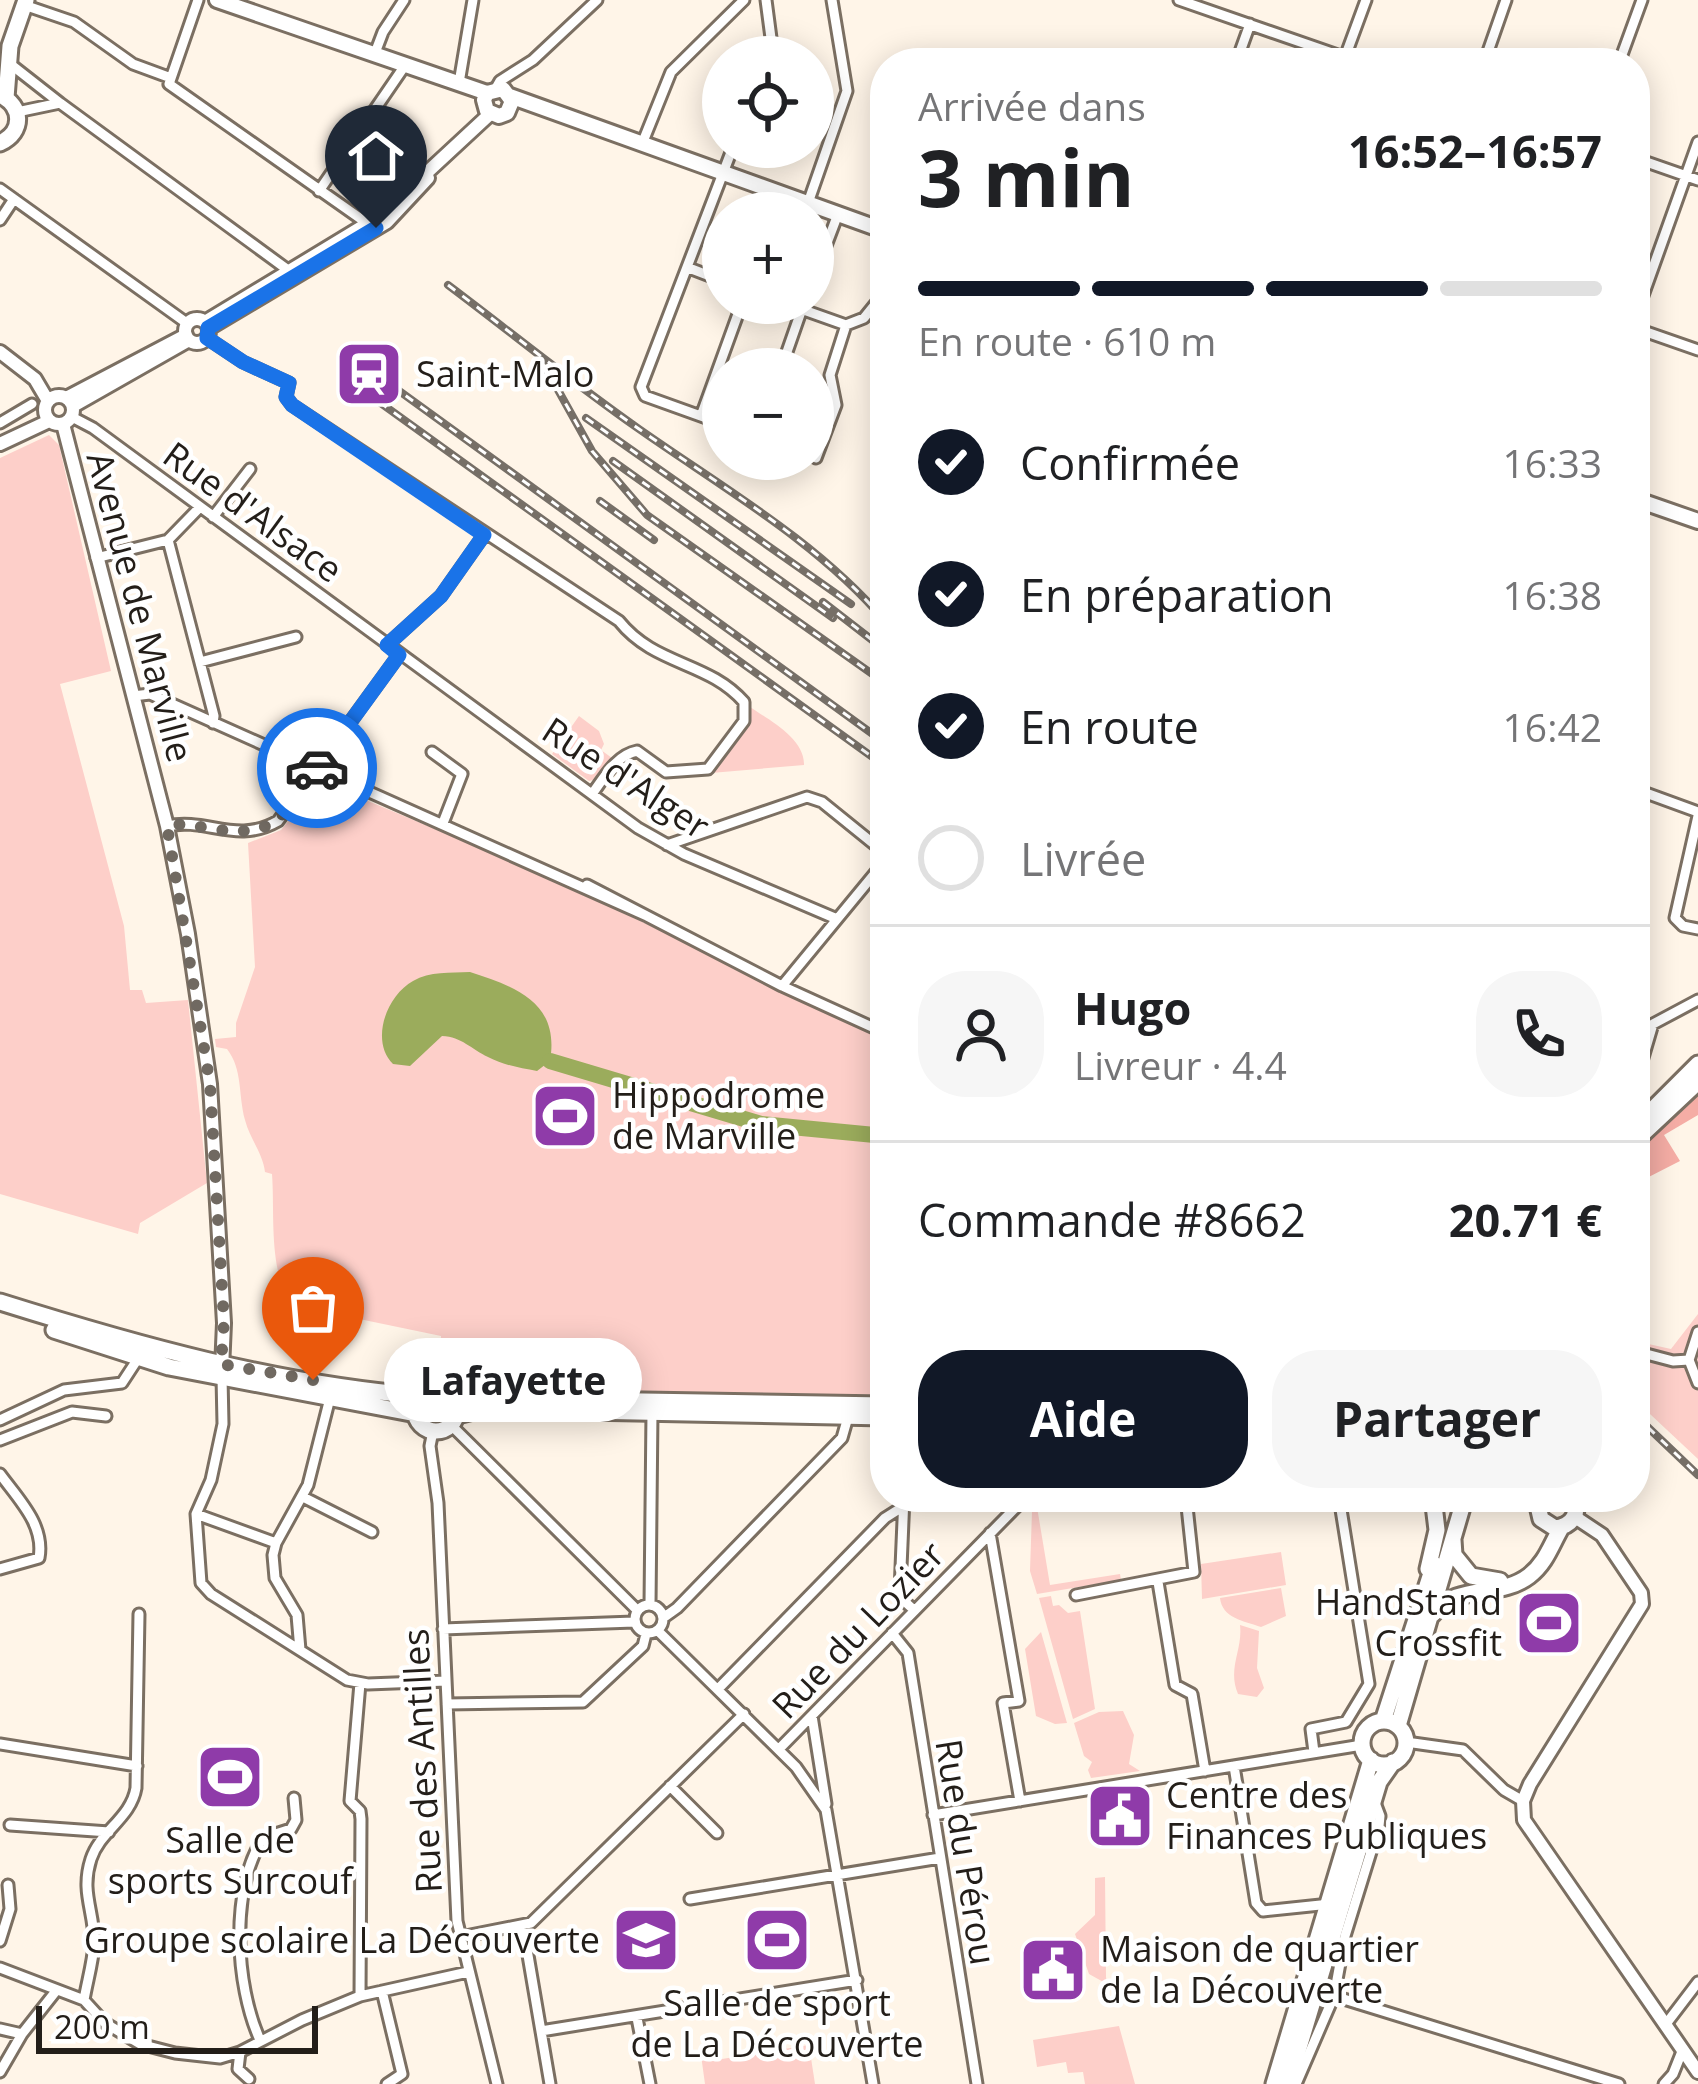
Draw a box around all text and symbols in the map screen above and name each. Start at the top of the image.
map controls [702,36,834,480]
button: locate [702,36,834,168]
text: Arrivée dans [918,79,1146,132]
pin [325,105,427,228]
text: 16:52–16:57 [1348,120,1602,181]
icon: home [343,123,409,189]
text: 3 min [918,124,1135,230]
button: + [702,192,834,324]
text: En route · 610 m [918,314,1216,367]
station icon: Saint-Malo [334,339,404,409]
button: − [702,348,834,480]
place label: Saint-Malo [416,349,594,398]
icon: check [918,429,984,495]
street label: Rue d'Alsace [154,430,353,593]
text: Confirmée [1020,432,1240,493]
text: 16:33 [1503,436,1602,489]
street label: Avenue de Marville [76,447,205,767]
icon: check [918,561,984,627]
text: En préparation [1020,564,1333,625]
text: 16:38 [1503,568,1602,621]
icon: check [918,693,984,759]
text: En route [1020,696,1199,757]
text: 16:42 [1503,700,1602,753]
street label: Rue d'Alger [533,705,720,850]
courier [257,708,377,828]
icon: car [284,735,350,801]
text: Livrée [1020,828,1146,889]
button: person [918,971,1044,1097]
button: phone [1476,971,1602,1097]
text: Hugo [1074,977,1191,1038]
text: Livreur · 4.4 [1074,1038,1287,1091]
place label: Hippodrome de Marville [612,1070,825,1160]
sports icon: Hippodrome de Marville [530,1081,600,1151]
text: Commande #8662 [918,1189,1306,1250]
text: 20.71 € [1449,1189,1602,1250]
pin [262,1257,364,1380]
icon: bag [280,1275,346,1341]
callout: Lafayette [385,1338,643,1422]
button: Aide [918,1350,1248,1488]
button: Partager [1272,1350,1602,1488]
text: Lafayette [420,1353,606,1406]
street label: Rue du Lozier [761,1530,955,1729]
place label: HandStand Crossfit [1315,1577,1502,1667]
sports icon: HandStand Crossfit [1514,1588,1584,1658]
street label: Rue des Antilles [390,1627,453,1895]
street label: Rue du Pérou [924,1736,1008,1968]
sports icon: Salle de sports Surcouf [195,1742,265,1812]
place label: Centre des Finances Publiques [1166,1770,1487,1860]
public building icon: Centre des Finances Publiques [1085,1781,1155,1851]
place label: Salle de sports Surcouf [108,1815,354,1905]
school or university icon: Groupe scolaire La Découverte [611,1905,681,1975]
sports icon: Salle de sport de La Découverte [742,1905,812,1975]
place label: Groupe scolaire La Découverte [84,1915,600,1964]
place label: Maison de quartier de la Découverte [1100,1924,1419,2014]
public building icon: Maison de quartier de la Découverte [1018,1935,1088,2005]
place label: Salle de sport de La Découverte [630,1978,924,2068]
scale bar [36,2000,318,2053]
text: 200 m [54,2004,150,2049]

